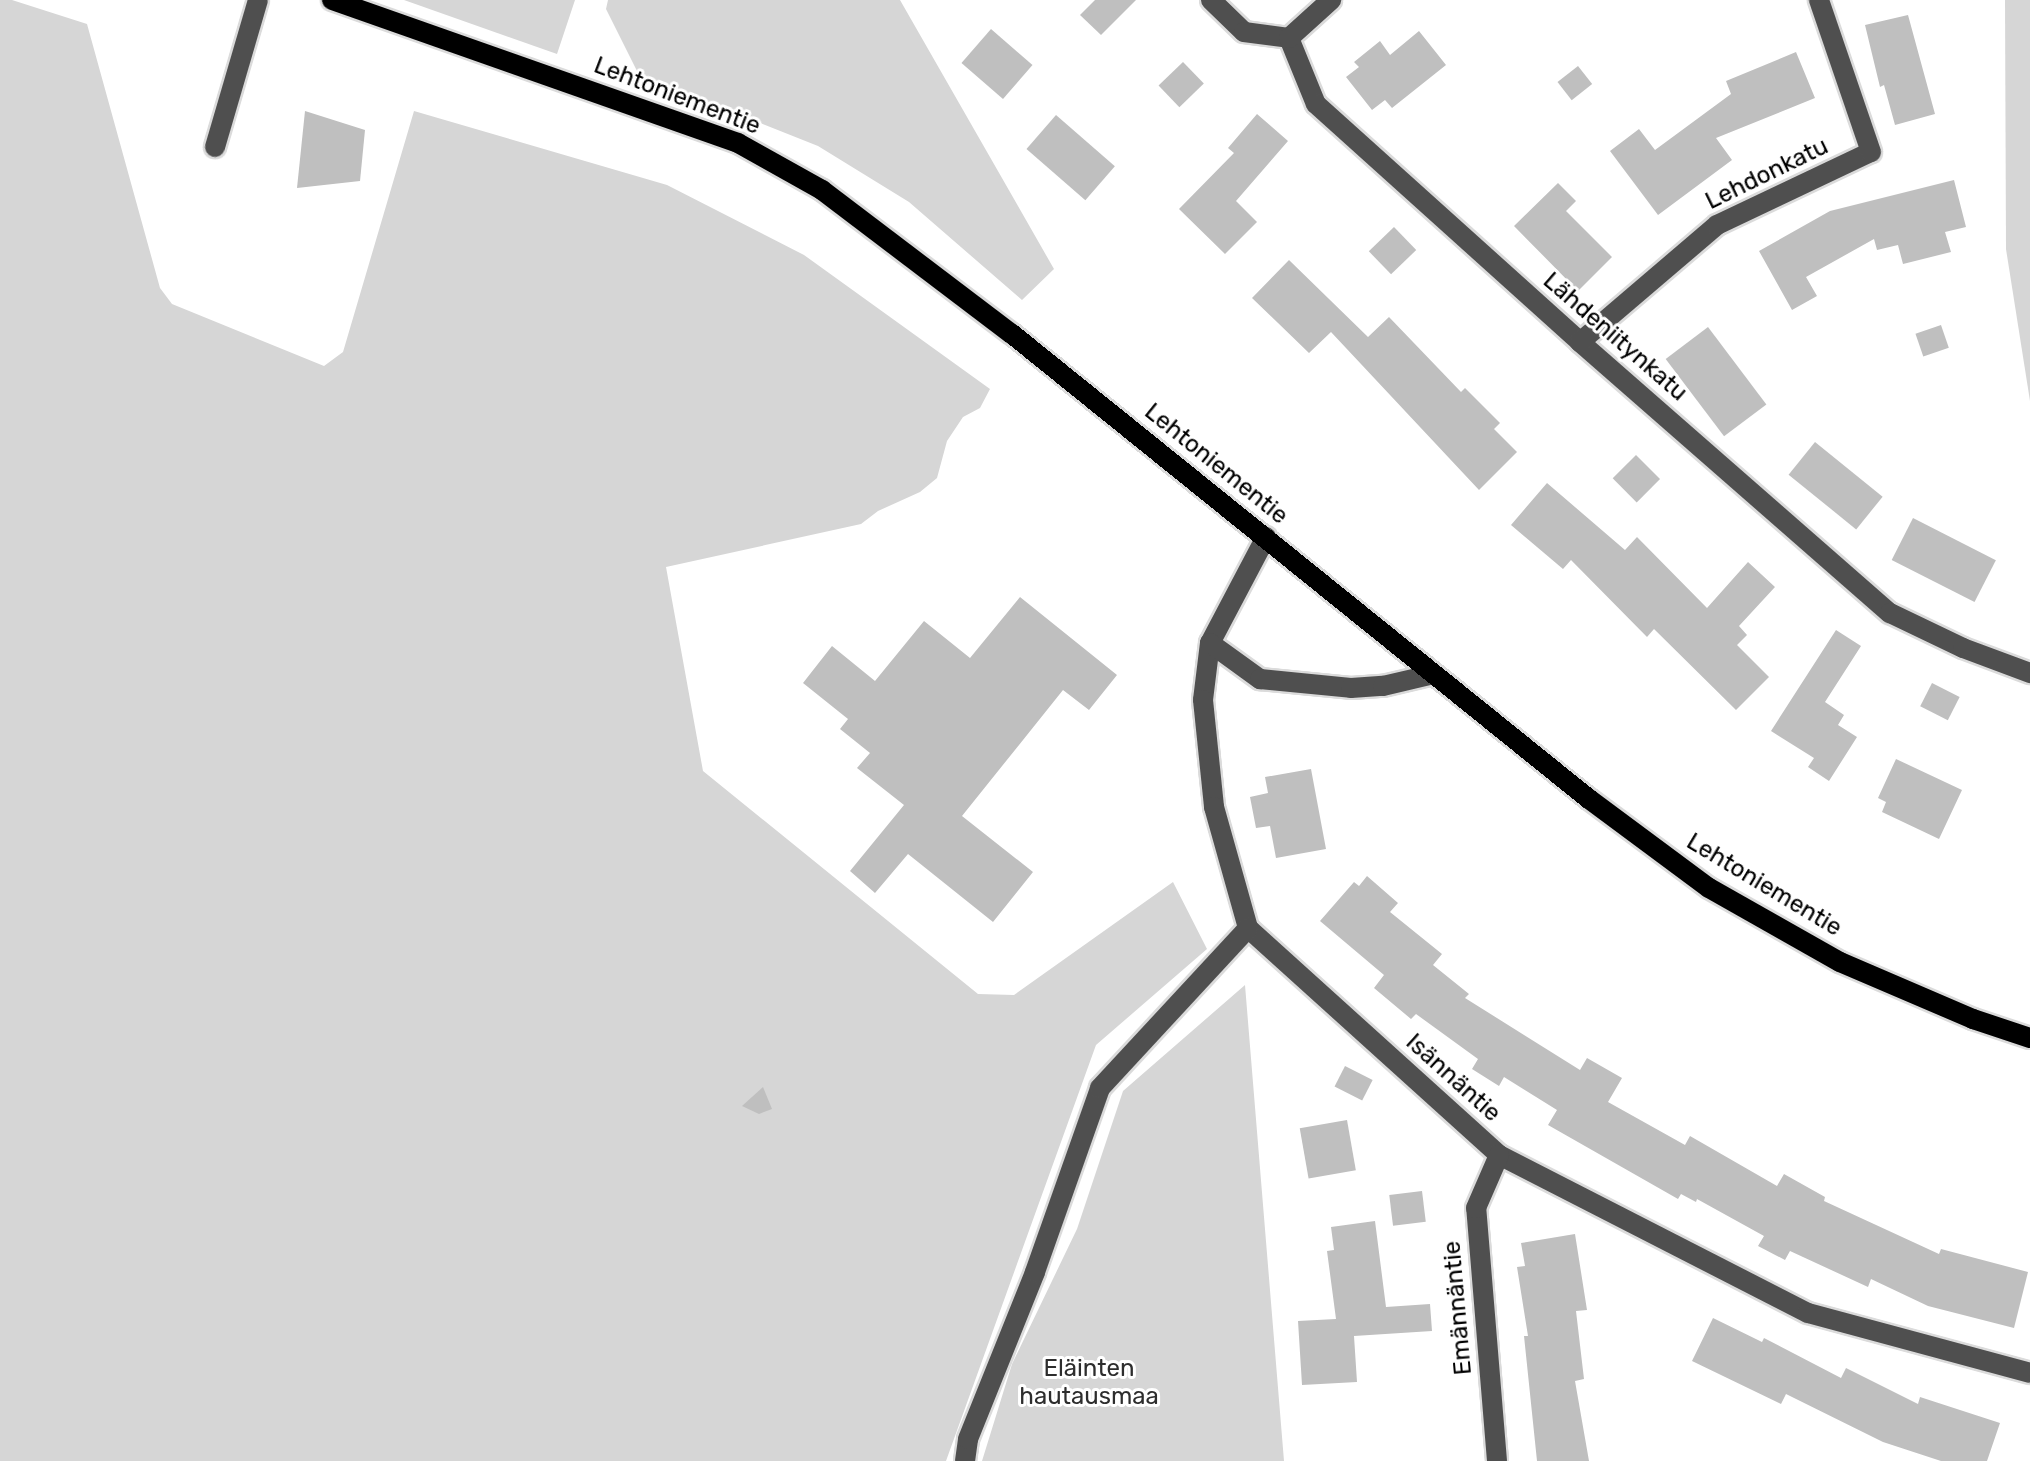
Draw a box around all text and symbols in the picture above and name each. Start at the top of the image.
street label: Lehtoniementie [590,51,764,141]
street label: Lehdonkatu [1701,132,1833,216]
street label: Lähdeniitynkatu [1537,267,1693,407]
street label: Lehtoniementie [1139,397,1293,531]
street label: Lehtoniementie [1681,827,1847,943]
street label: Isännäntie [1400,1028,1506,1128]
street label: Emännäntie [1438,1240,1478,1376]
park label: Eläinten hautausmaa [1019,1355,1159,1411]

